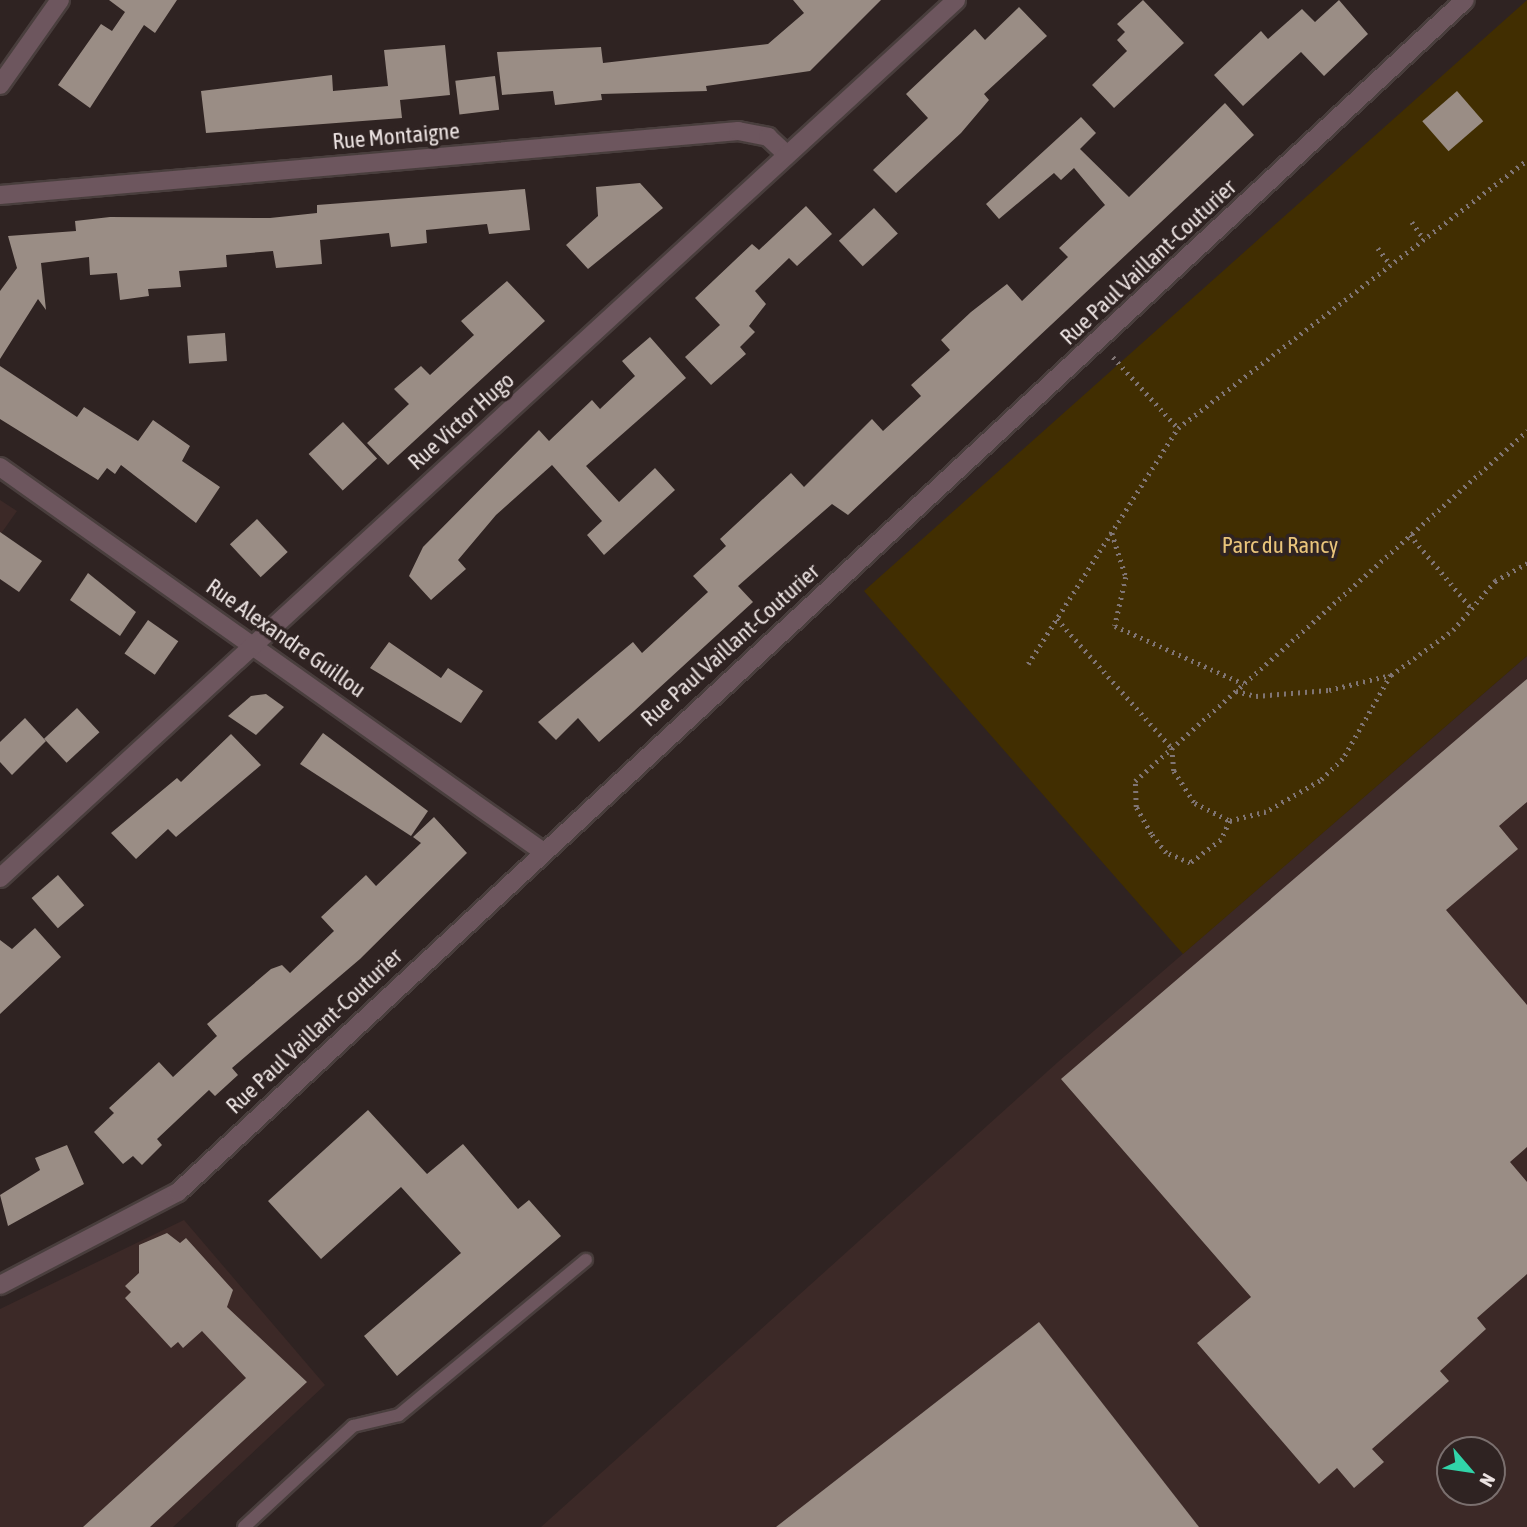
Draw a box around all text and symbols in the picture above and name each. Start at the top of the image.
street label: Rue Montaigne [331,117,461,155]
street label: Rue Paul Vaillant-Couturier [1054,173,1242,351]
street label: Rue Victor Hugo [402,366,520,476]
park label: Parc du Rancy [1222,531,1338,559]
street label: Rue Paul Vaillant-Couturier [635,558,825,732]
street label: Rue Alexandre Guillou [201,573,371,703]
street label: Rue Paul Vaillant-Couturier [220,942,408,1120]
north arrow [1436,1436,1506,1506]
text: N [1475,1470,1500,1490]

